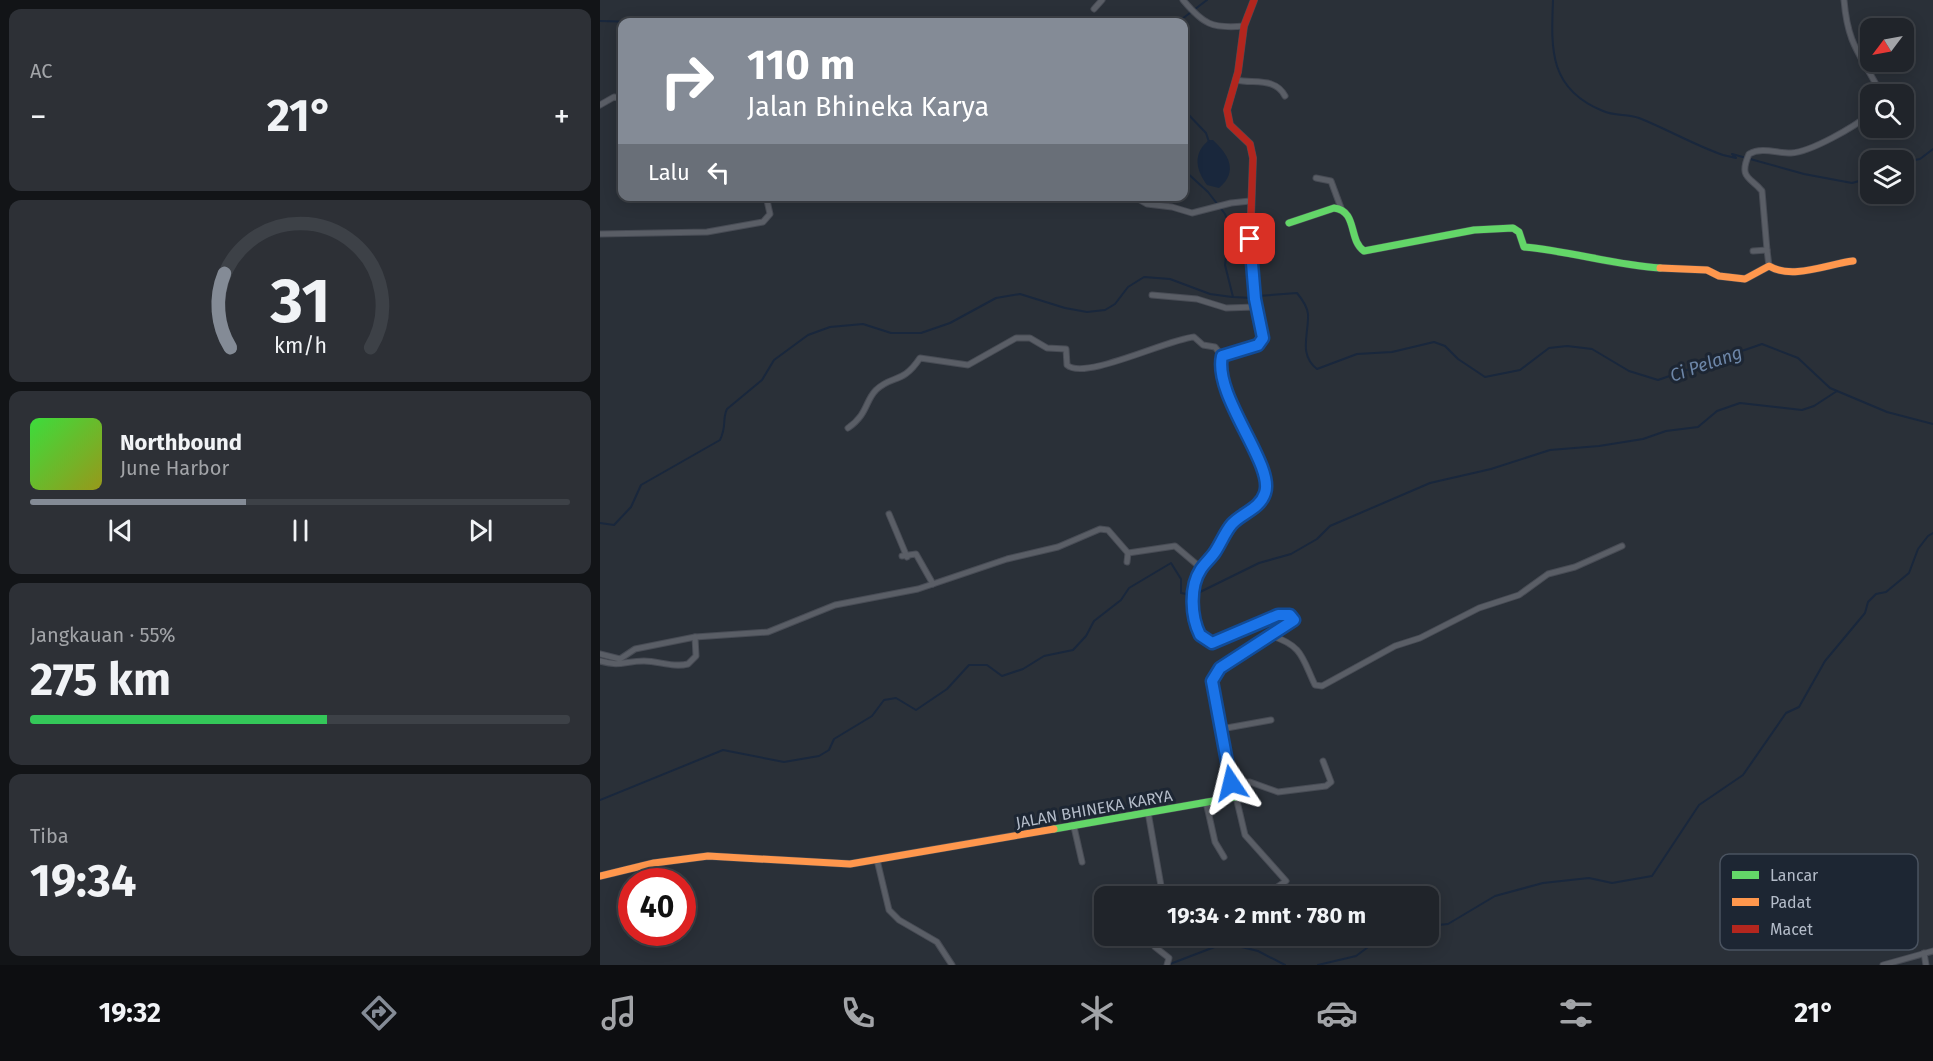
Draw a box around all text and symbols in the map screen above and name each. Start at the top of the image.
north arrow [1860,18,1914,72]
map controls [1860,18,1914,204]
text: 110 m [747,40,855,90]
icon: right [648,42,726,120]
text: AC [30,59,52,83]
button: search [1860,84,1914,138]
text: 21° [267,89,333,143]
text: Jalan Bhineka Karya [747,91,989,123]
text: − [30,97,47,137]
text: + [554,97,570,137]
button: layers [1860,150,1914,204]
icon: left [702,156,735,189]
text: Lalu [648,159,690,186]
pin [1224,213,1275,264]
icon: arrive [1233,222,1266,255]
text: 31 [269,264,330,339]
text: km/h [273,334,327,360]
water label: Ci Pelang [1667,341,1745,387]
text: Northbound [120,429,242,456]
text: June Harbor [120,456,229,480]
icon: previous [104,514,137,547]
icon: pause [284,514,317,547]
icon: next [464,514,497,547]
text: Jangkauan · 55% [30,623,176,647]
text: 275 km [30,653,171,707]
position arrow [1199,751,1263,815]
street label: JALAN BHINEKA KARYA [1014,786,1175,832]
text: Tiba [30,824,69,848]
text: 19:34 [30,854,136,908]
legend [1720,854,1918,950]
text: Lancar [1770,866,1819,885]
speed limit sign: 40 [618,868,696,946]
text: Padat [1770,893,1811,912]
text: 19:34 · 2 mnt · 780 m [1167,902,1366,929]
text: Macet [1770,920,1813,939]
icon: directions [358,992,400,1034]
icon: music [598,992,640,1034]
icon: phone [837,992,879,1034]
icon: climate [1076,992,1118,1034]
icon: car [1316,992,1358,1034]
icon: filters [1555,992,1597,1034]
text: 19:32 [99,997,161,1029]
text: 21° [1794,997,1834,1029]

